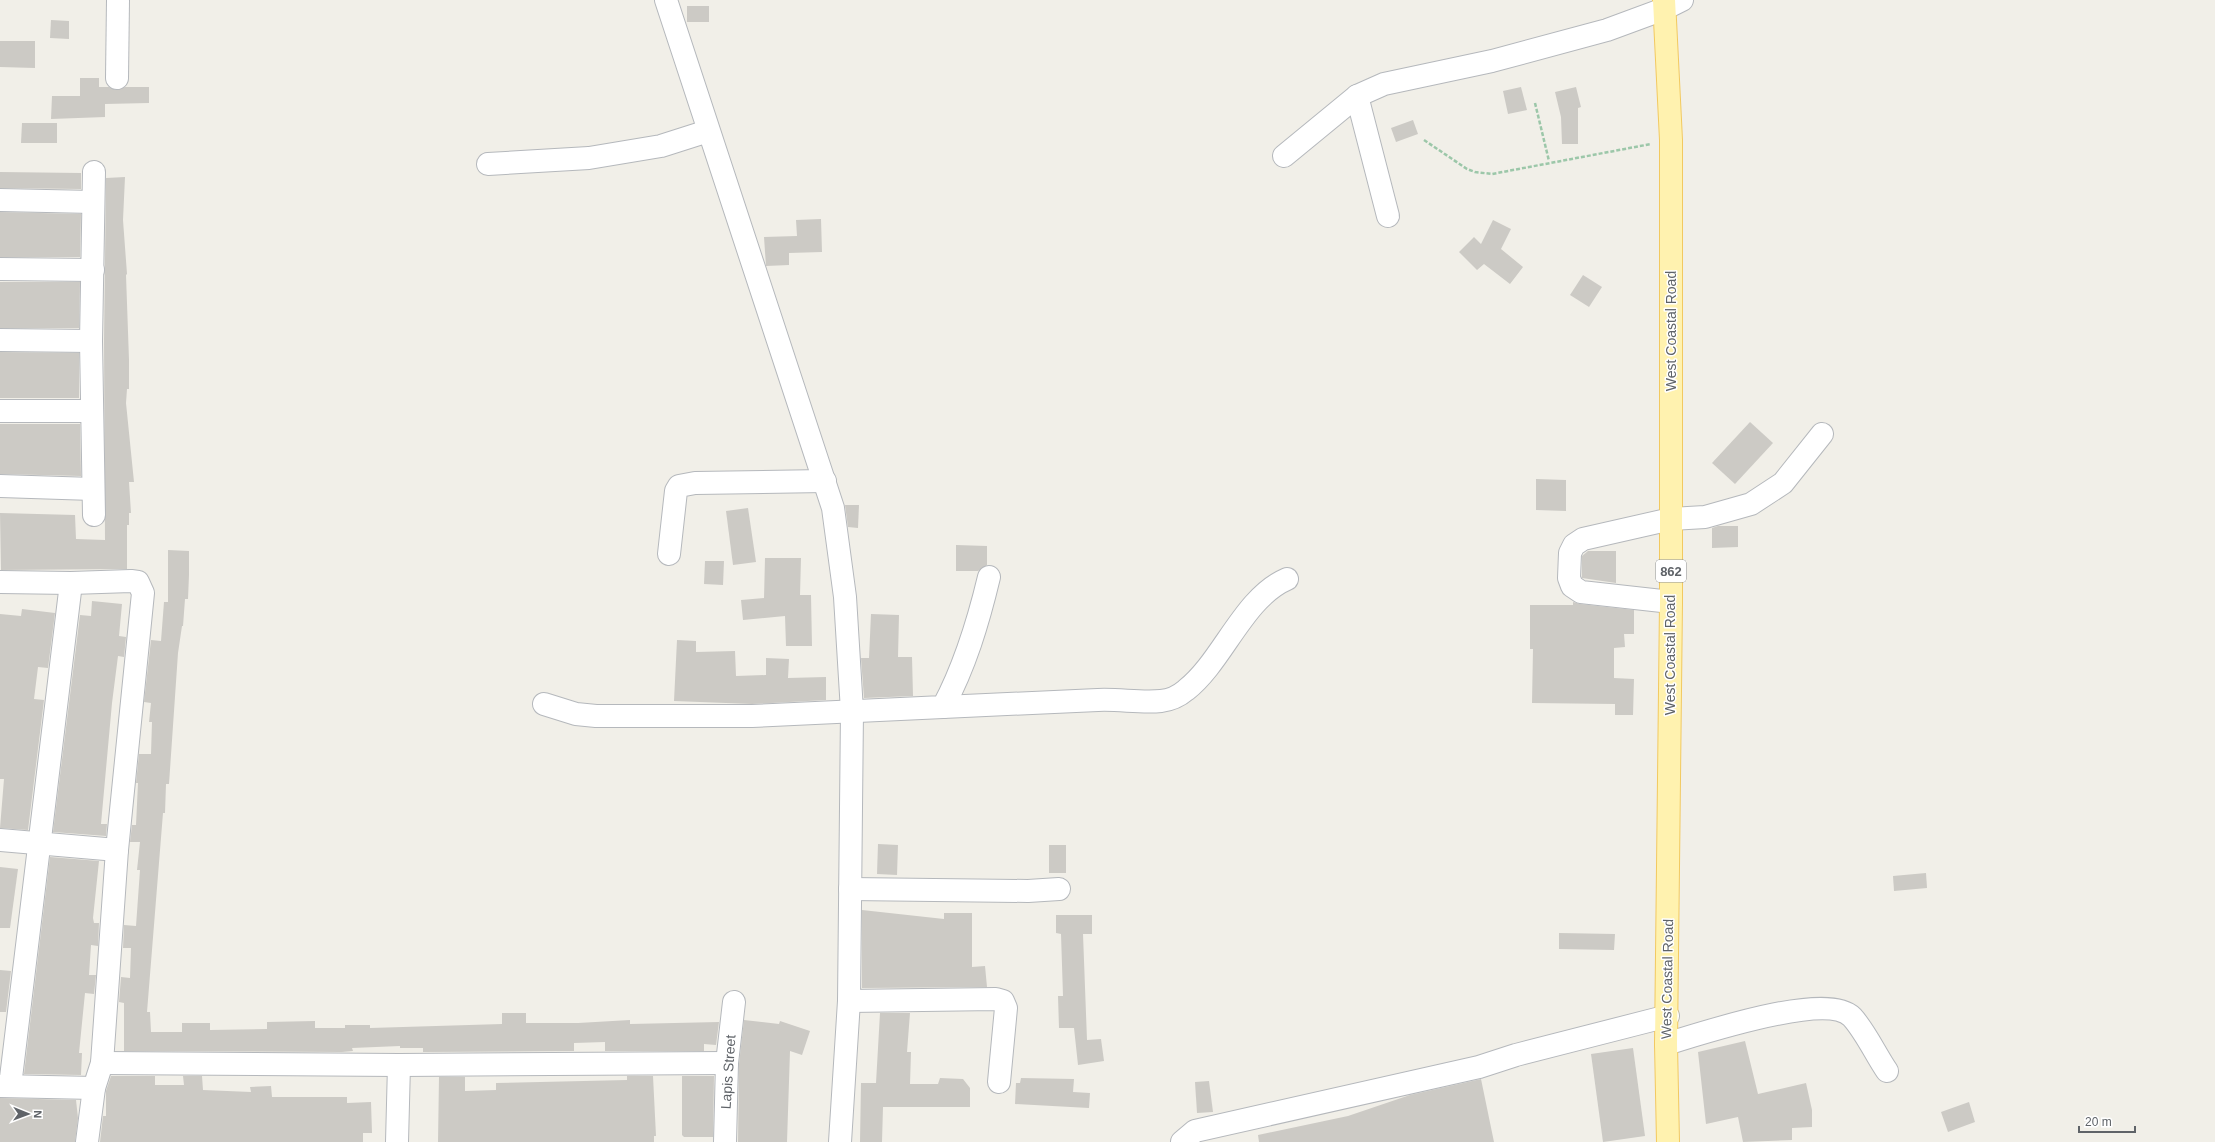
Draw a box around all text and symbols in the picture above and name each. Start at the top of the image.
street label: West Coastal Road [1663,271,1679,391]
road number: 862 [1656,560,1686,582]
street label: West Coastal Road [1662,595,1678,715]
street label: West Coastal Road [1658,919,1676,1039]
street label: Lapis Street [717,1034,739,1110]
north arrow [8,1094,48,1134]
scale bar [2079,1108,2135,1134]
text: N [32,1110,44,1118]
text: 20 m [2085,1115,2112,1129]

